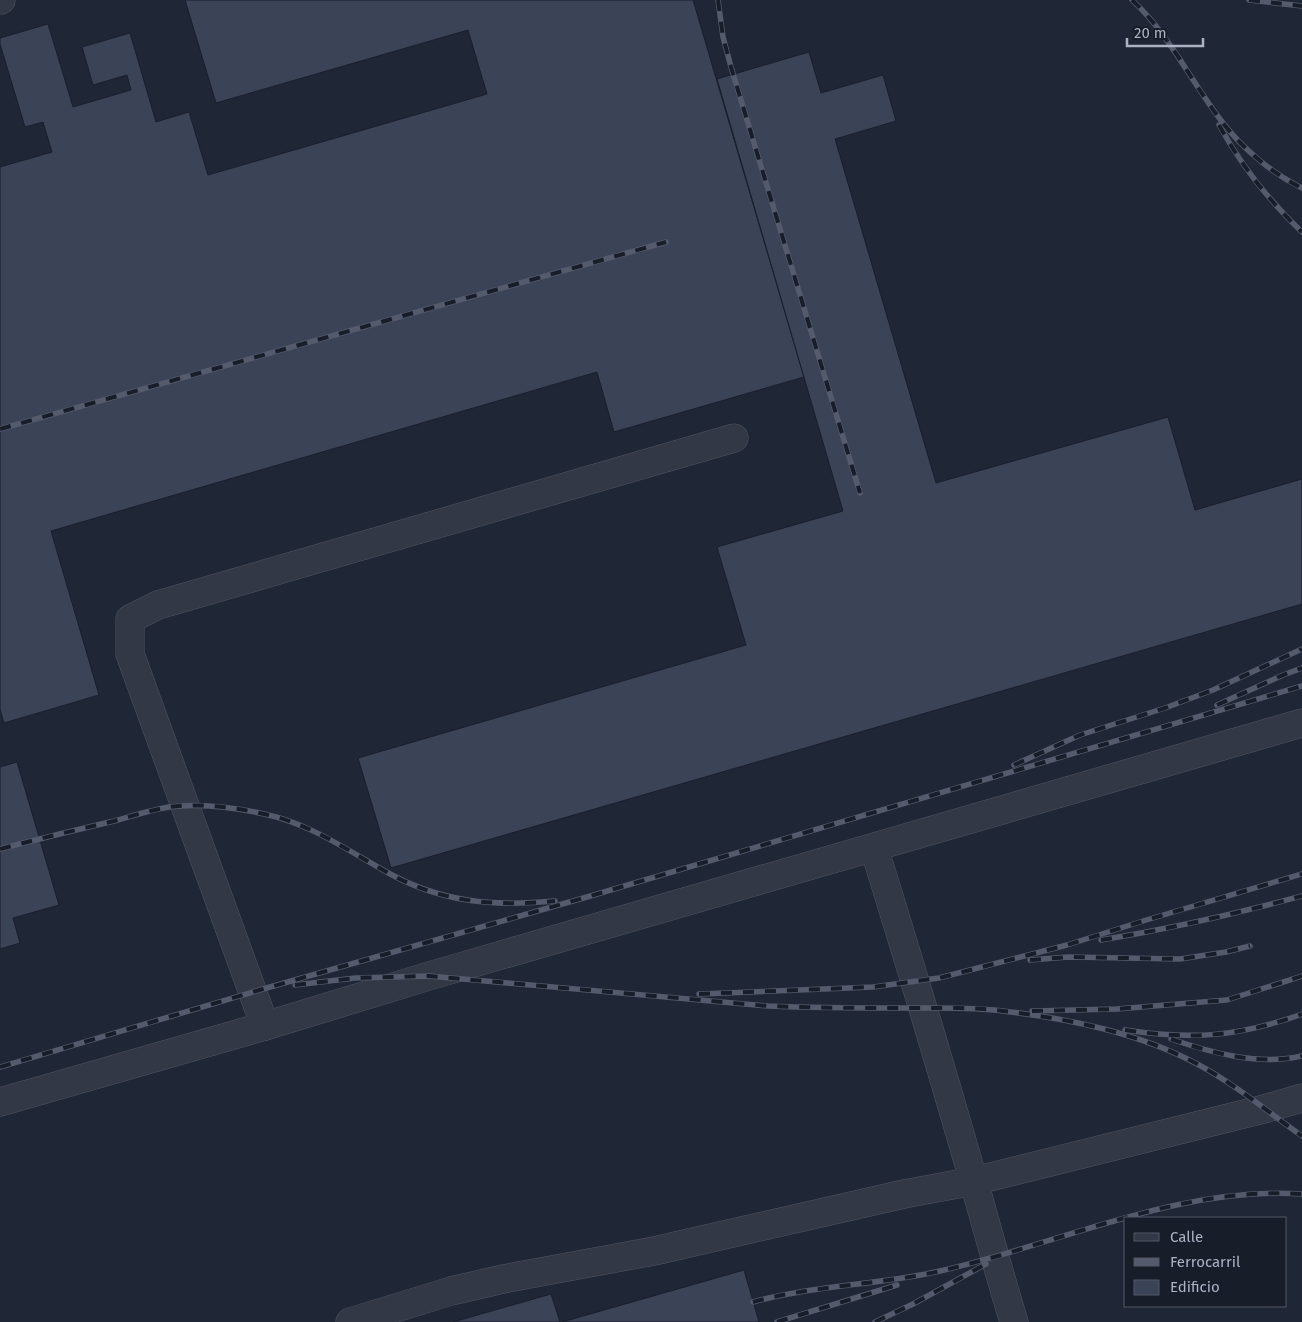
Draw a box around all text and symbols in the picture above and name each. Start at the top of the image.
scale bar [1127,15,1203,47]
text: 20 m [1134,24,1167,42]
legend [1124,1217,1287,1307]
text: Calle [1170,1228,1203,1246]
text: Ferrocarril [1170,1253,1241,1271]
text: Edificio [1170,1278,1220,1296]

